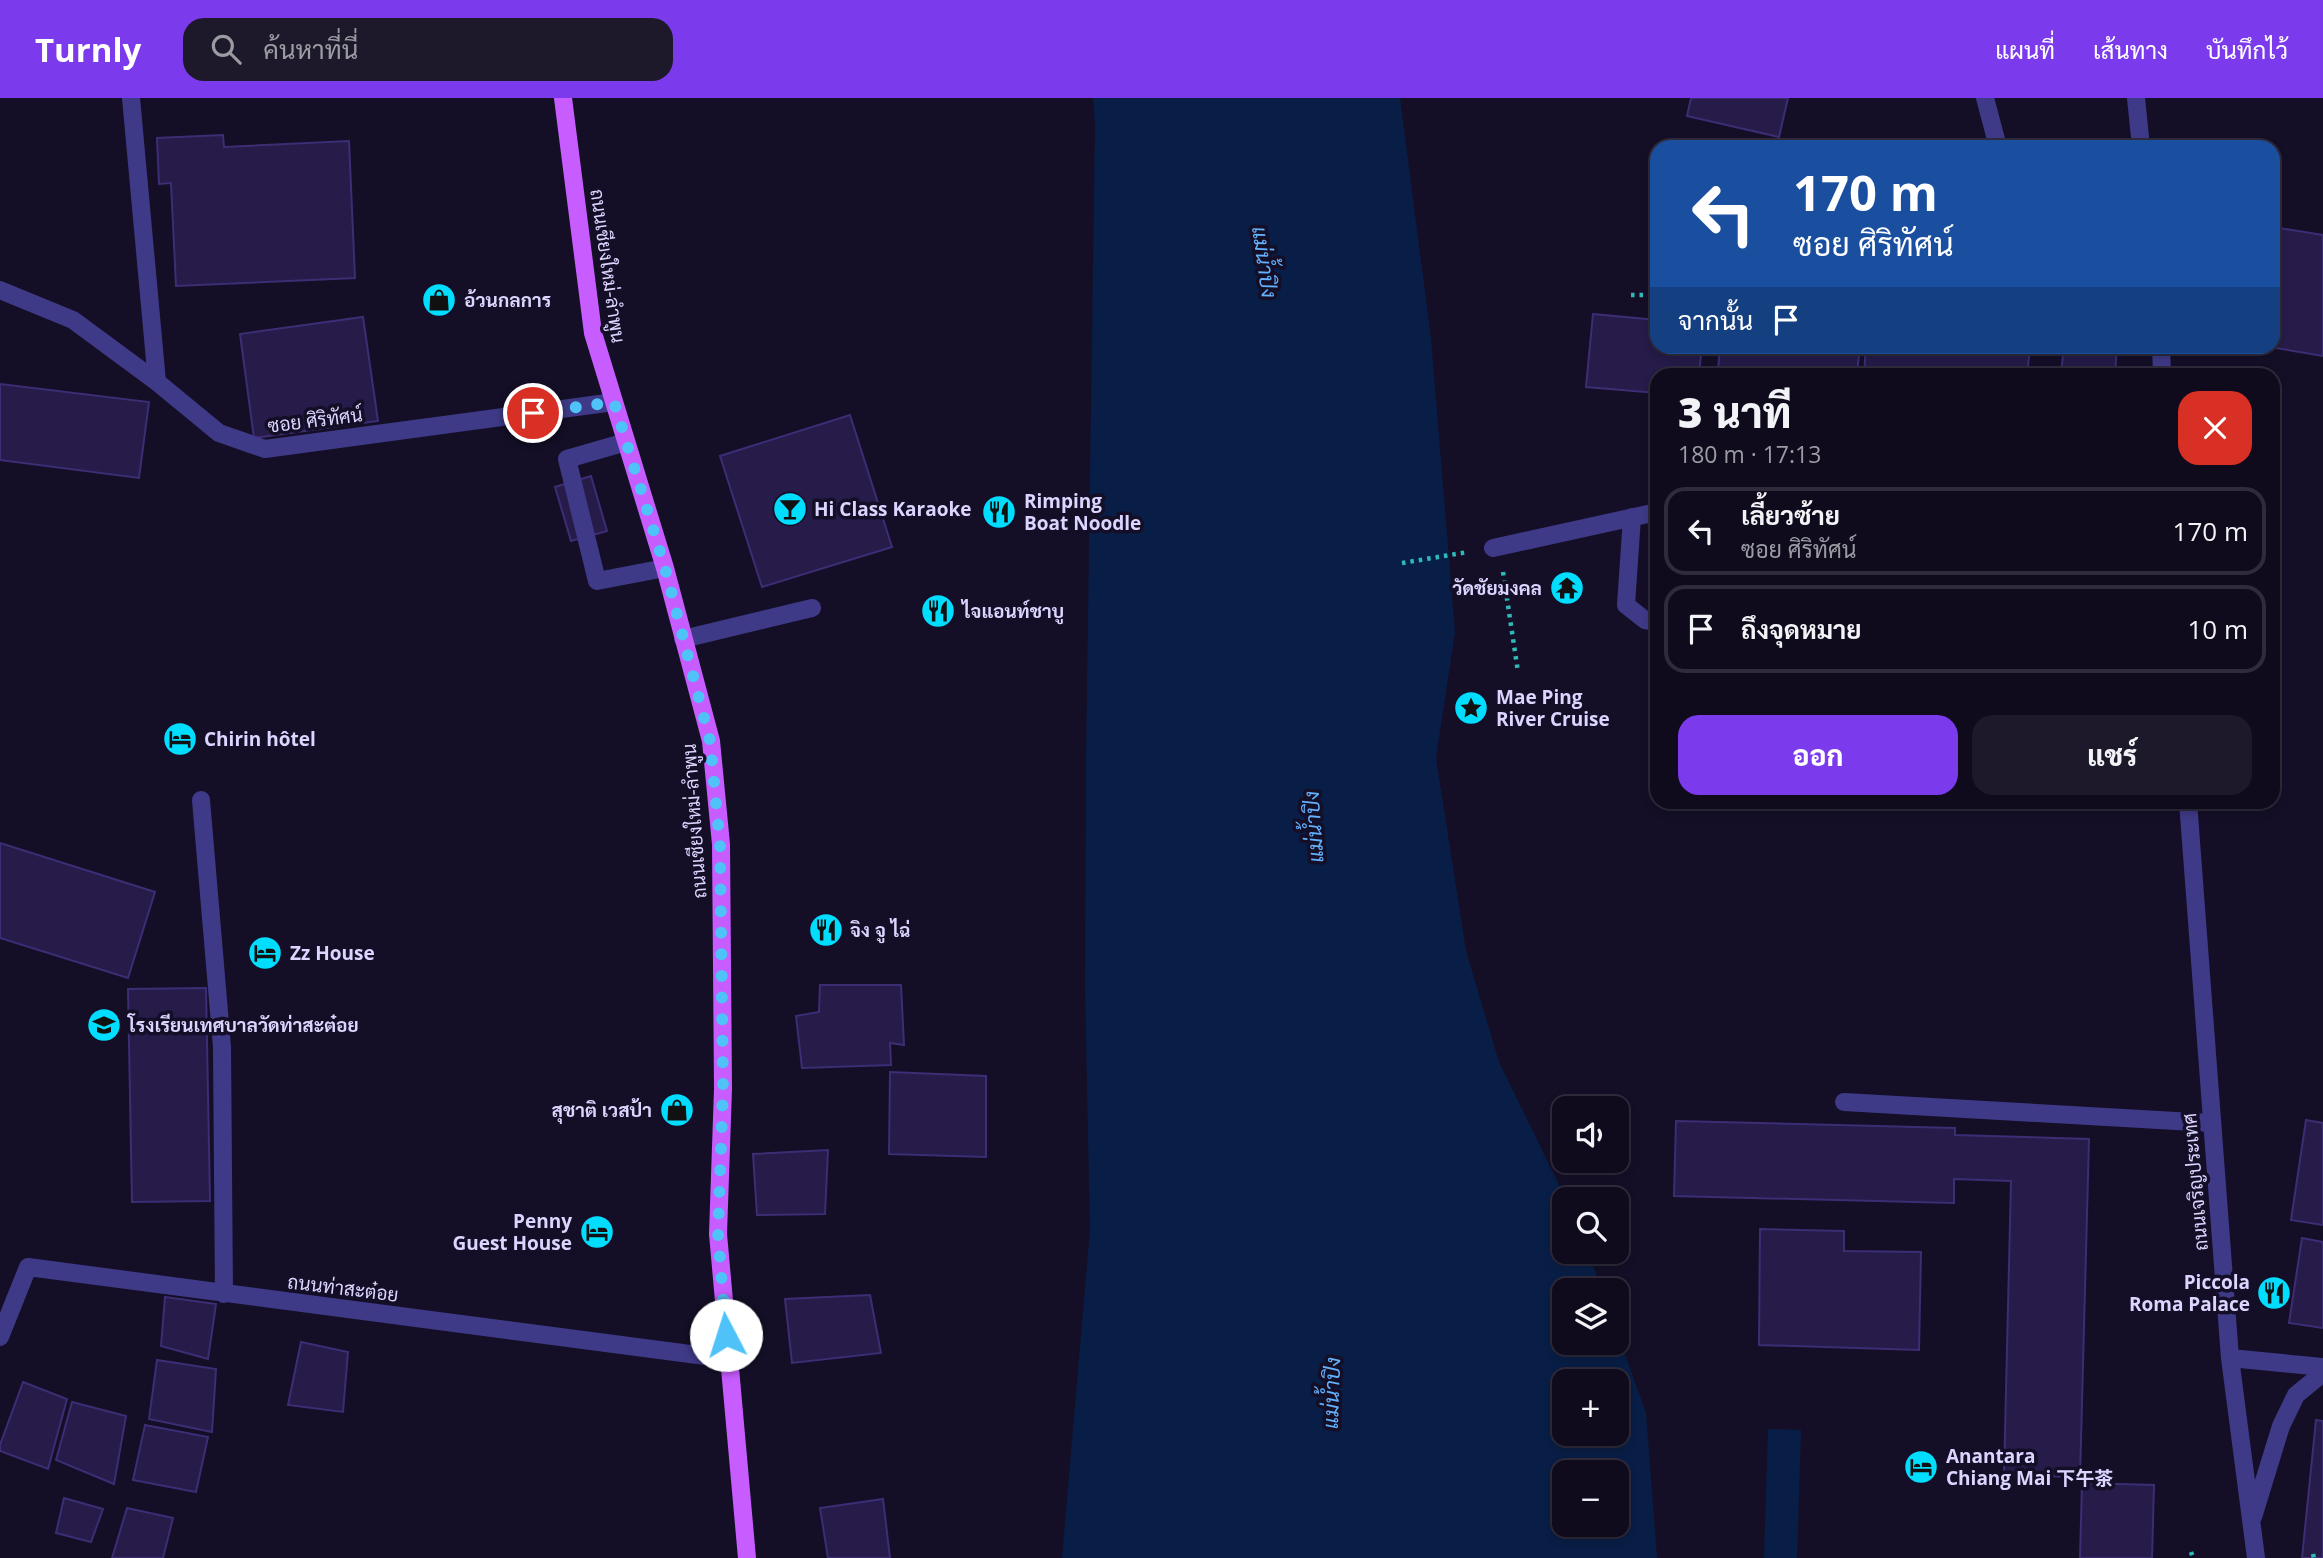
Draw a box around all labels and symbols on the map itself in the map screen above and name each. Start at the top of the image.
street label: ถนนเชียงใหม่-ลำพูน [583,187,632,345]
water label: แม่น้ำปิง [1246,224,1287,300]
shop icon: อ้วนกลการ [420,281,458,319]
place label: อ้วนกลการ [464,287,551,313]
pin [503,383,563,443]
street label: ซอย ศิริทัศน์ [266,401,364,439]
place label: Rimping Boat Noodle [1024,488,1141,536]
bar icon: Hi Class Karaoke [771,490,809,528]
restaurant icon: Rimping Boat Noodle [980,493,1018,531]
place label: Hi Class Karaoke [814,496,971,522]
temple icon: วัดชัยมงคล [1548,569,1586,607]
place label: วัดชัยมงคล [1452,575,1542,601]
restaurant icon: ไจแอนท์ชาบู [919,592,957,630]
place label: ไจแอนท์ชาบู [960,598,1064,625]
place label: Mae Ping River Cruise [1496,684,1610,732]
place icon: Mae Ping River Cruise [1452,689,1490,727]
hotel icon: Chirin hôtel [161,720,199,758]
place label: Chirin hôtel [204,726,316,752]
street label: ถนนเชียงใหม่-ลำพูน [676,743,713,899]
water label: แม่น้ำปิง [1294,790,1329,864]
restaurant icon: จิง จู ไฉ่ [807,911,845,949]
place label: จิง จู ไฉ่ [850,917,911,944]
hotel icon: Zz House [246,934,284,972]
place label: Zz House [290,940,375,966]
school or university icon: โรงเรียนเทศบาลวัดท่าสะต๋อย [85,1006,123,1044]
place label: โรงเรียนเทศบาลวัดท่าสะต๋อย [127,1012,359,1038]
shop icon: สุชาติ เวสป้า [658,1091,696,1129]
place label: สุชาติ เวสป้า [552,1097,652,1125]
street label: ถนนเจริญประเทศ [2176,1112,2214,1252]
place label: Penny Guest House [452,1208,572,1256]
hotel icon: Penny Guest House [578,1213,616,1251]
street label: ถนนท่าสะต๋อย [286,1268,400,1308]
place label: Piccola Roma Palace [2129,1269,2250,1317]
restaurant icon: Piccola Roma Palace [2255,1274,2293,1312]
position arrow [689,1298,763,1372]
water label: แม่น้ำปิง [1313,1356,1346,1429]
place label: Anantara Chiang Mai 下午茶 [1946,1443,2113,1491]
hotel icon: Anantara Chiang Mai 下午茶 [1902,1448,1940,1486]

